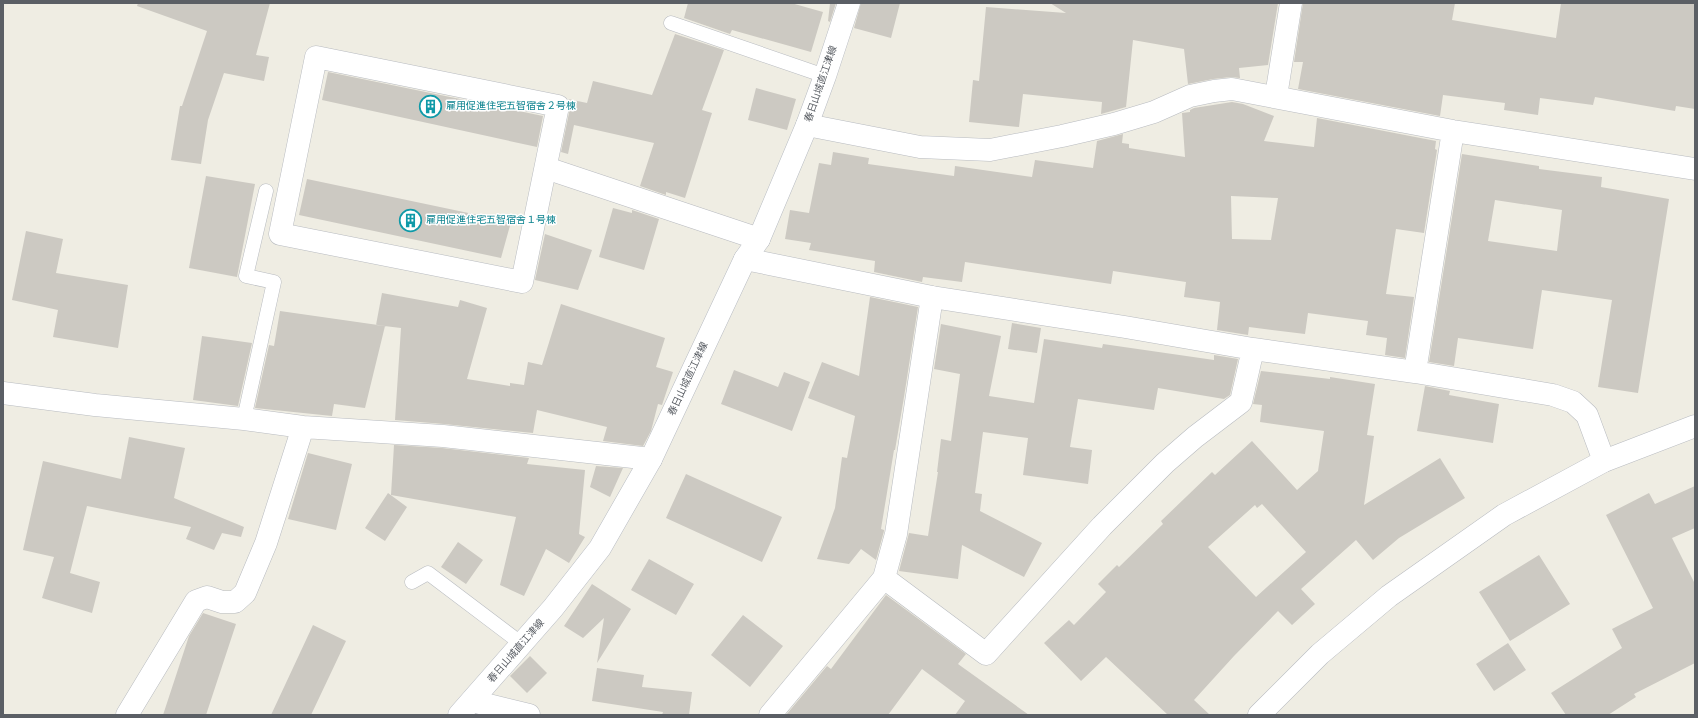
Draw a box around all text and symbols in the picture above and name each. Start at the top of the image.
street label: 春日山城直江津線 [801,44,841,124]
building icon: 雇用促進住宅五智宿舎２号棟 [418,93,444,119]
place label: 雇用促進住宅五智宿舎２号棟 [446,99,576,113]
building icon: 雇用促進住宅五智宿舎１号棟 [397,207,423,233]
place label: 雇用促進住宅五智宿舎１号棟 [426,213,556,227]
street label: 春日山城直江津線 [665,340,711,418]
street label: 春日山城直江津線 [484,616,548,686]

